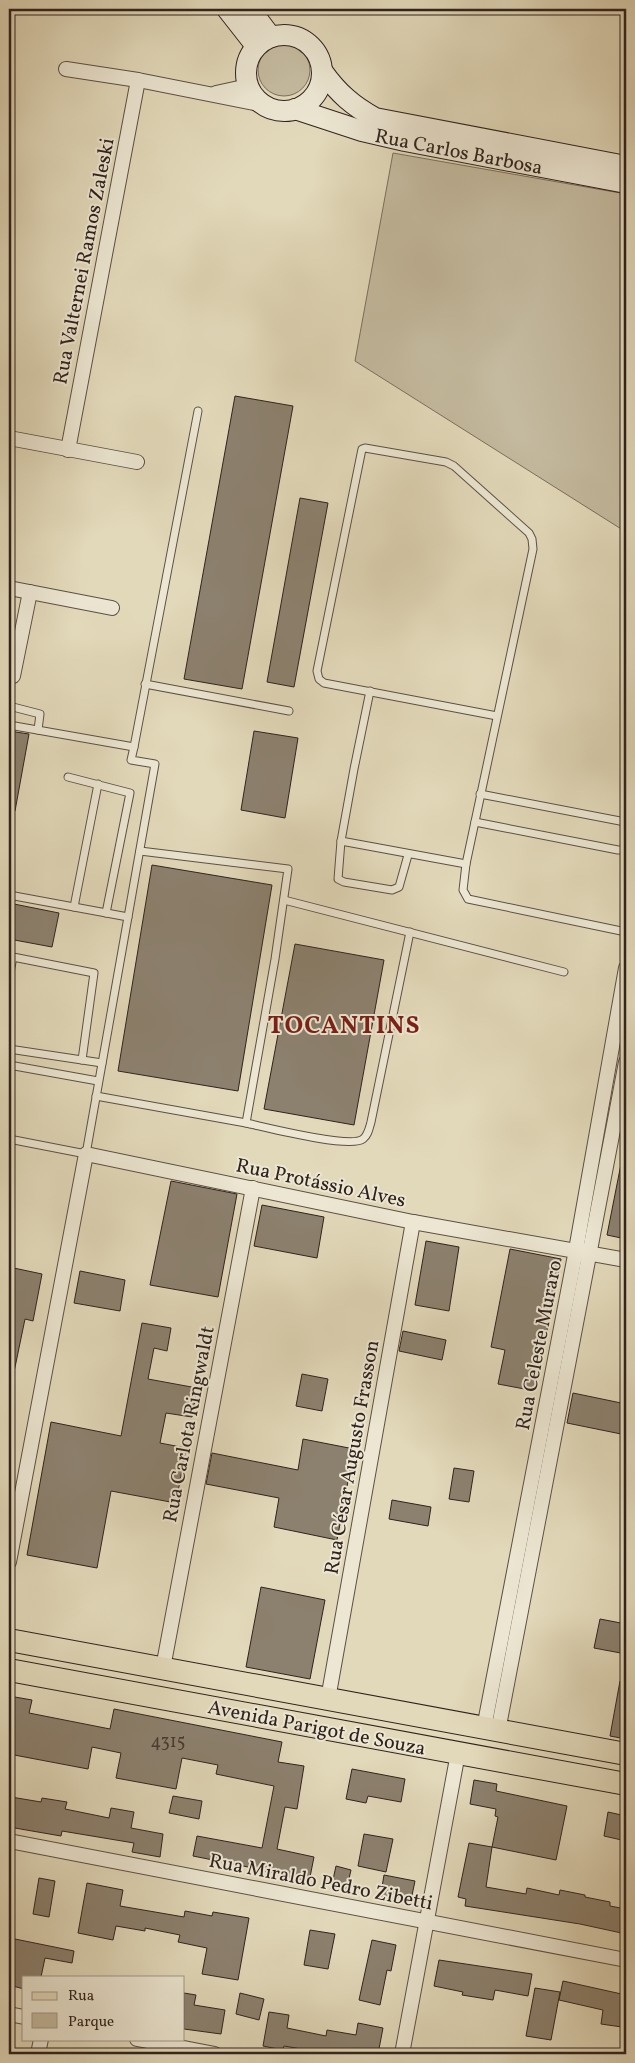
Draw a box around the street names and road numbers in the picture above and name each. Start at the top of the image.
street label: Rua Carlos Barbosa [372,123,545,183]
street label: Rua Valternei Ramos Zaleski [47,136,123,387]
street label: Rua Protássio Alves [233,1152,408,1216]
street label: Rua Celeste Muraro [510,1258,570,1433]
street label: Rua Carlota Ringwaldt [157,1324,223,1525]
street label: Rua César Augusto Frasson [319,1338,387,1577]
street label: Avenida Parigot de Souza [205,1694,428,1764]
street label: Rua Miraldo Pedro Zibetti [206,1847,435,1918]

